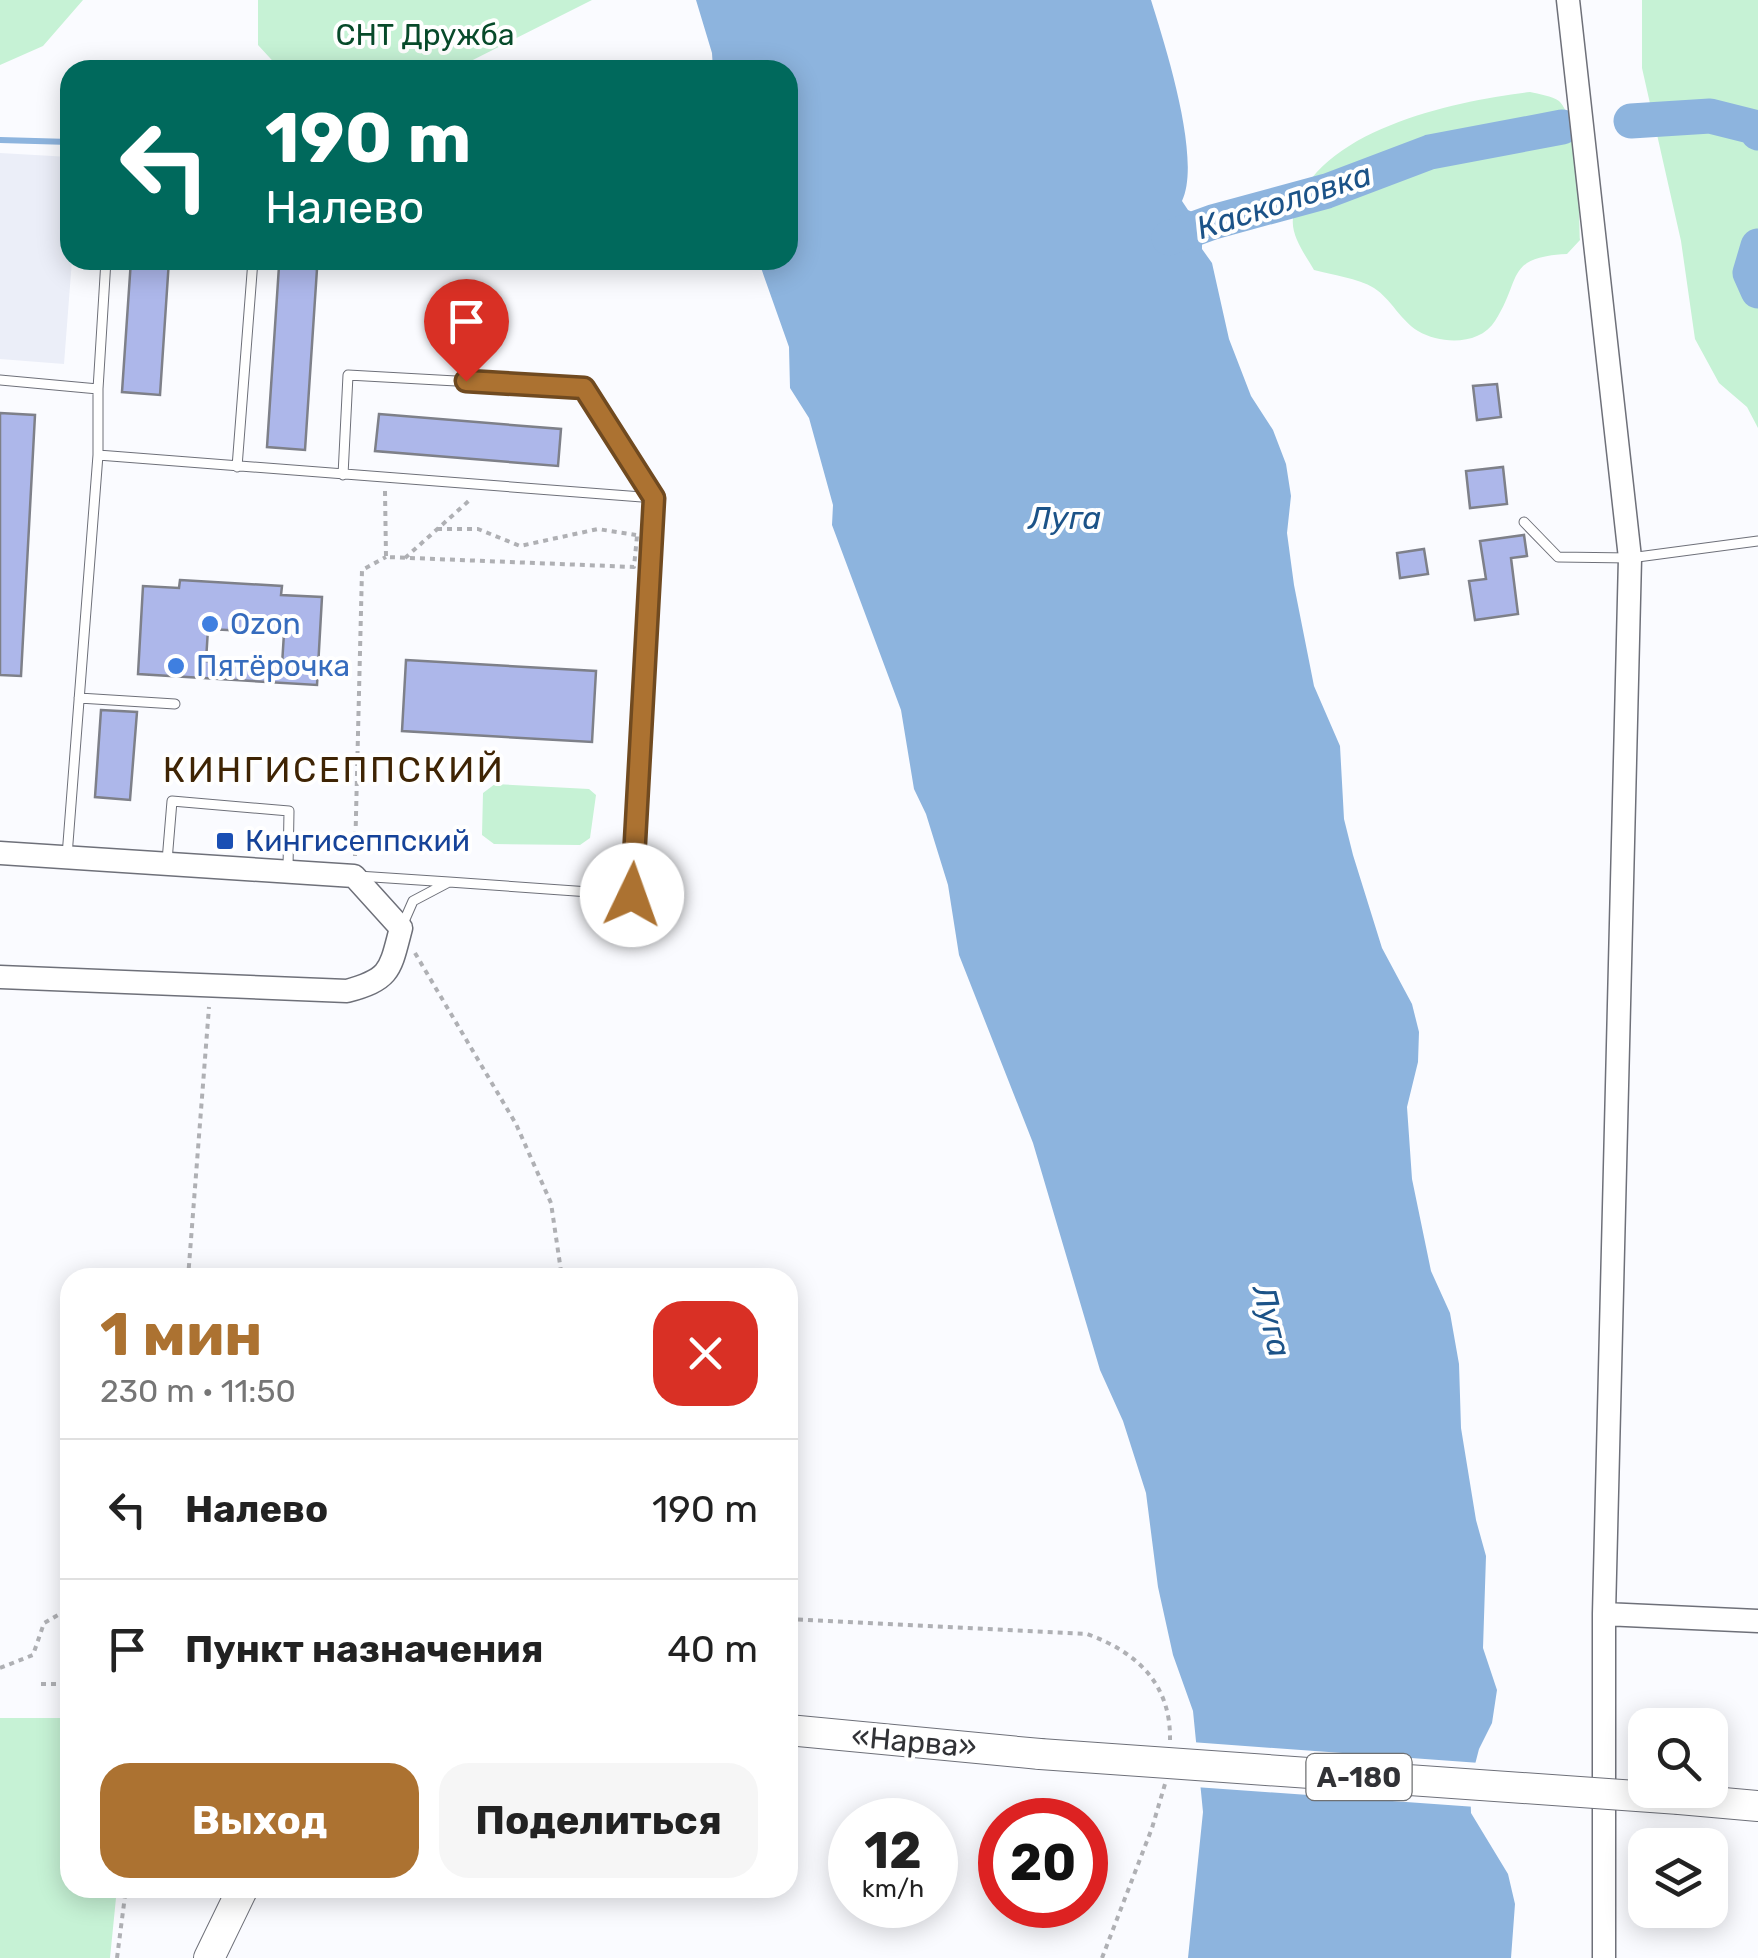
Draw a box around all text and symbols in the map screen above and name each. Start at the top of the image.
park label: СНТ Дружба [335,17,515,53]
text: 190 m [265,97,471,180]
icon: left [100,100,230,230]
water label: Касколовка [1192,155,1376,247]
text: Налево [265,181,424,234]
pin [424,279,509,382]
icon: arrive [439,294,494,349]
water label: Луга [1027,499,1101,537]
place label: Ozon [230,606,301,642]
marker: Ozon [199,613,221,635]
place label: Пятёрочка [196,648,350,684]
marker: Пятёрочка [165,655,187,677]
district label: КИНГИСЕППСКИЙ [163,749,505,791]
place label: Кингисеппский [245,823,470,859]
marker: Кингисеппский [214,830,236,852]
position arrow [580,843,684,947]
water label: Луга [1244,1279,1299,1361]
text: 1 мин [100,1299,263,1370]
button: close [653,1301,758,1406]
text: 230 m · 11:50 [100,1372,296,1410]
icon: left [100,1482,155,1537]
text: Налево [185,1486,328,1532]
text: 190 m [652,1486,758,1532]
icon: arrive [100,1622,155,1677]
text: Пункт назначения [185,1626,544,1672]
text: 40 m [667,1626,758,1672]
map controls [1628,1708,1728,1928]
button: search [1628,1708,1728,1808]
street label: «Нарва» [850,1719,978,1765]
road number: А-180 [1306,1754,1412,1800]
button: Выход [100,1763,419,1878]
button: Поделиться [439,1763,758,1878]
speed limit sign: 20 [978,1798,1108,1928]
text: 12 [864,1821,922,1881]
button: layers [1628,1828,1728,1928]
text: km/h [862,1874,924,1903]

